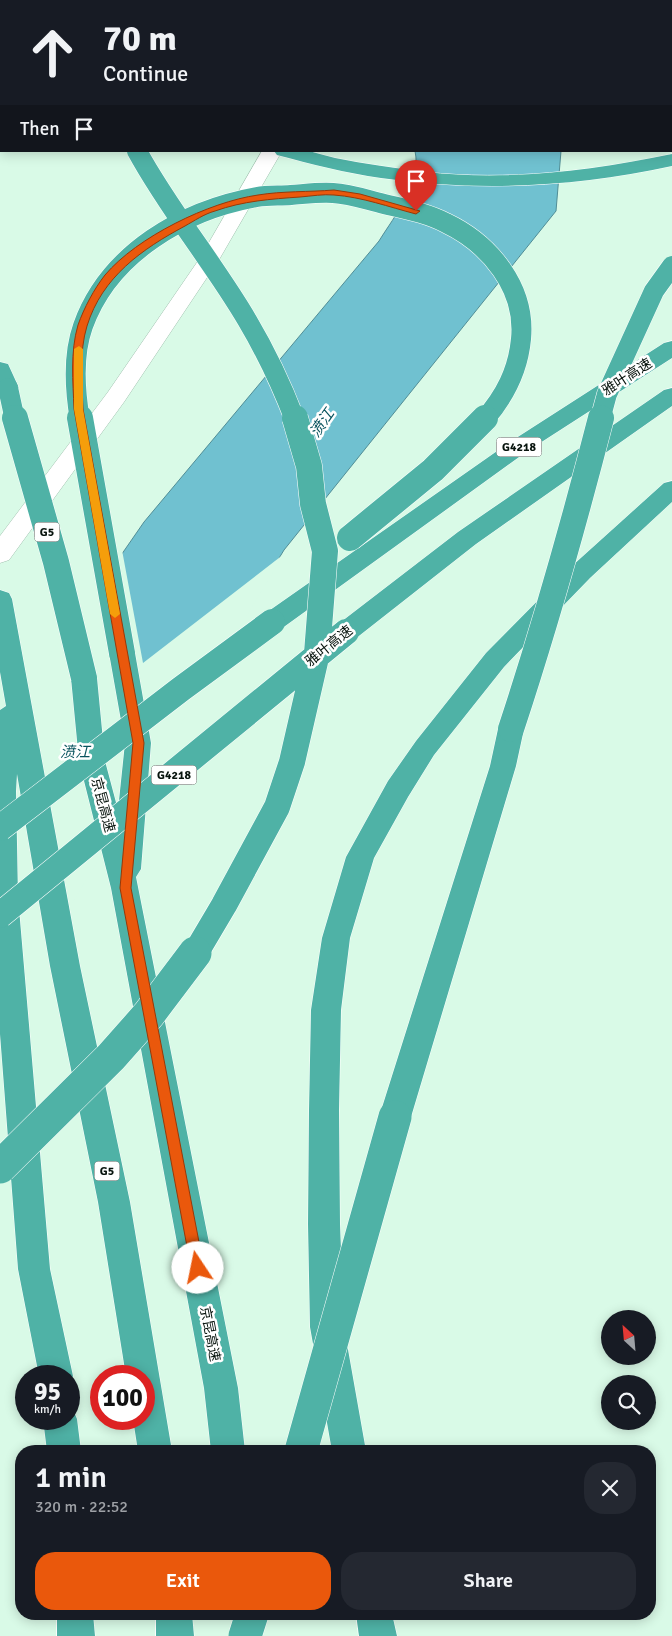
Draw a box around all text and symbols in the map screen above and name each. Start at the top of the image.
text: 70 m [103,17,177,60]
icon: ahead [20,20,85,85]
text: Continue [103,60,188,87]
icon: arrive [70,115,98,143]
text: Then [20,117,60,141]
pin [395,160,437,211]
icon: arrive [402,167,430,195]
street label: 雅叶高速 [599,355,655,399]
water label: 𣸣江 [306,404,339,440]
road number: G4218 [496,438,542,457]
road number: G5 [34,522,60,542]
street label: 雅叶高速 [302,622,356,670]
water label: 𣸣江 [60,743,92,761]
road number: G4218 [152,766,196,784]
street label: 京昆高速 [88,776,118,834]
road number: G5 [94,1162,120,1180]
position arrow [171,1241,223,1293]
street label: 京昆高速 [196,1305,224,1363]
north arrow [601,1310,656,1365]
map controls [601,1310,656,1430]
speed limit sign: 100 [90,1365,155,1430]
button: search [601,1375,656,1430]
text: 95 [34,1376,61,1407]
text: km/h [34,1402,61,1417]
text: 1 min [35,1459,107,1496]
button: close [584,1462,636,1514]
text: 320 m · 22:52 [35,1497,128,1517]
button: Exit [35,1552,331,1610]
button: Share [341,1552,636,1610]

